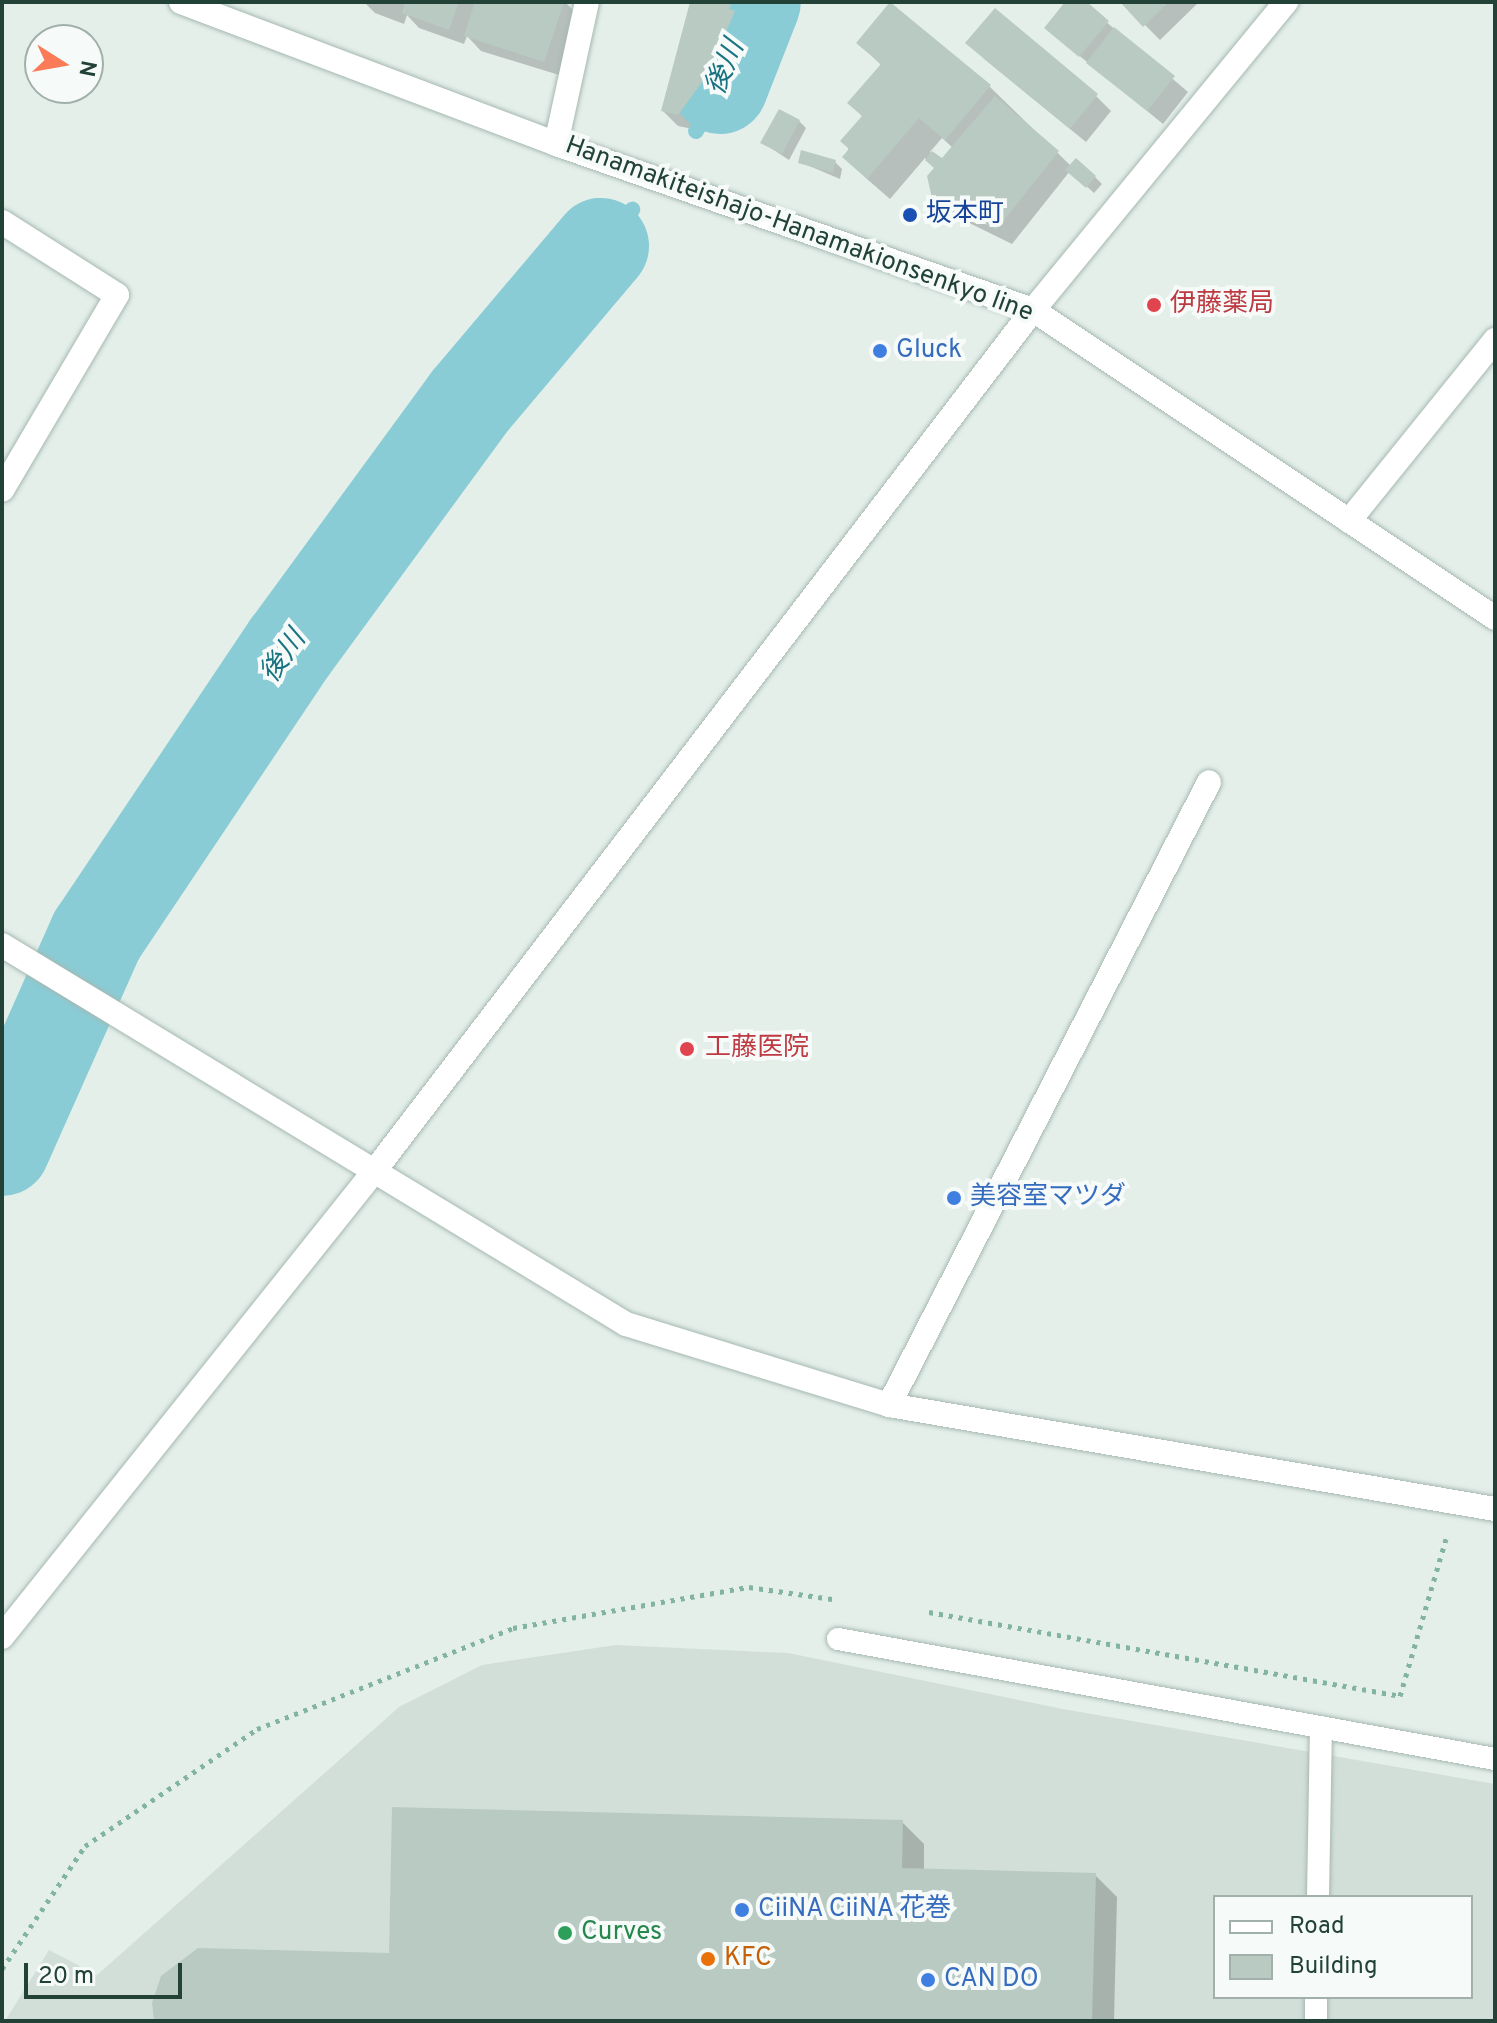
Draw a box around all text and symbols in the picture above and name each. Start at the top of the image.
north arrow [24,24,104,104]
water label: 後川 [700,36,752,100]
text: N [71,58,101,79]
street label: Hanamakiteishajo-Hanamakionsenkyo line [561,131,1037,329]
place label: 坂本町 [926,199,1004,231]
marker: 坂本町 [901,206,919,224]
place label: 伊藤薬局 [1170,289,1274,321]
marker: 伊藤薬局 [1145,296,1163,314]
place label: Gluck [896,335,962,367]
marker: Gluck [871,342,889,360]
water label: 後川 [254,624,314,690]
place label: 工藤医院 [705,1033,809,1065]
marker: 工藤医院 [676,1038,698,1060]
place label: 美容室マツダ [970,1182,1126,1214]
marker: 美容室マツダ [945,1189,963,1207]
place label: CiiNA CiiNA 花巻 [758,1894,953,1926]
legend [1213,1895,1473,1999]
marker: CiiNA CiiNA 花巻 [733,1901,751,1919]
text: Road [1289,1912,1345,1942]
place label: Curves [581,1917,662,1949]
marker: Curves [556,1924,574,1942]
place label: KFC [724,1943,772,1975]
scale bar [28,1947,186,1997]
marker: KFC [699,1950,717,1968]
text: Building [1289,1952,1378,1982]
text: 20 m [38,1962,94,1992]
place label: CAN DO [944,1964,1039,1996]
marker: CAN DO [919,1971,937,1989]

